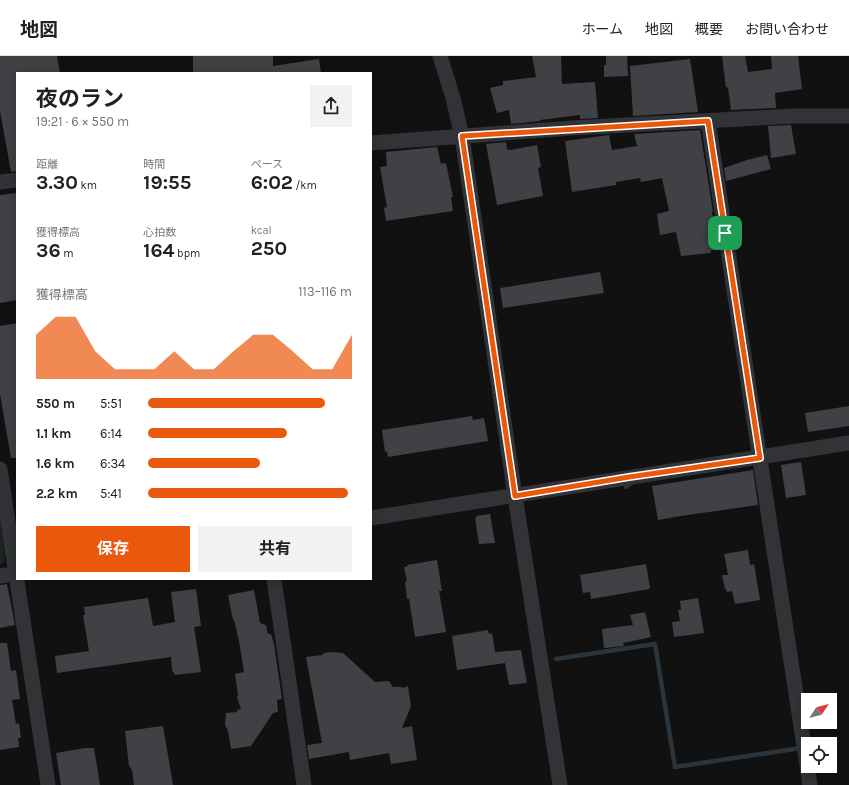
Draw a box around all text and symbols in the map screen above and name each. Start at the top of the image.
text: 地図 [20,19,58,41]
text: ホーム [581,21,623,38]
text: 地図 [645,21,673,38]
text: 概要 [695,21,723,38]
text: お問い合わせ [745,21,829,38]
button: share [310,85,352,127]
text: 夜のラン [36,86,124,112]
text: 19:21 · 6 × 550 m [36,114,129,129]
text: 距離 [36,158,58,171]
text: 時間 [143,158,165,171]
text: ペース [251,158,283,171]
text: 3.30 [36,171,78,194]
text: 19:55 [143,171,191,194]
text: 6:02 [251,171,293,194]
text: km [78,179,97,192]
text: /km [293,179,317,192]
pin [708,216,742,250]
icon: arrive [714,222,736,244]
text: kcal [251,224,272,237]
text: 獲得標高 [36,226,80,239]
text: 心拍数 [143,226,176,239]
text: 250 [251,237,287,260]
text: 36 [36,239,61,262]
text: 164 [143,239,175,262]
text: m [61,247,74,260]
text: bpm [175,247,200,260]
text: 113–116 m [298,284,352,299]
text: 獲得標高 [36,287,88,302]
text: 550 m [36,396,75,411]
text: 5:51 [100,396,122,411]
text: 1.1 km [36,426,71,441]
text: 6:14 [100,426,122,441]
text: 1.6 km [36,456,75,471]
text: 6:34 [100,456,125,471]
text: 2.2 km [36,486,78,501]
text: 5:41 [100,486,122,501]
button: 保存 [36,526,190,572]
button: 共有 [198,526,352,572]
north arrow [801,693,837,729]
map controls [801,693,837,773]
button: locate [801,737,837,773]

